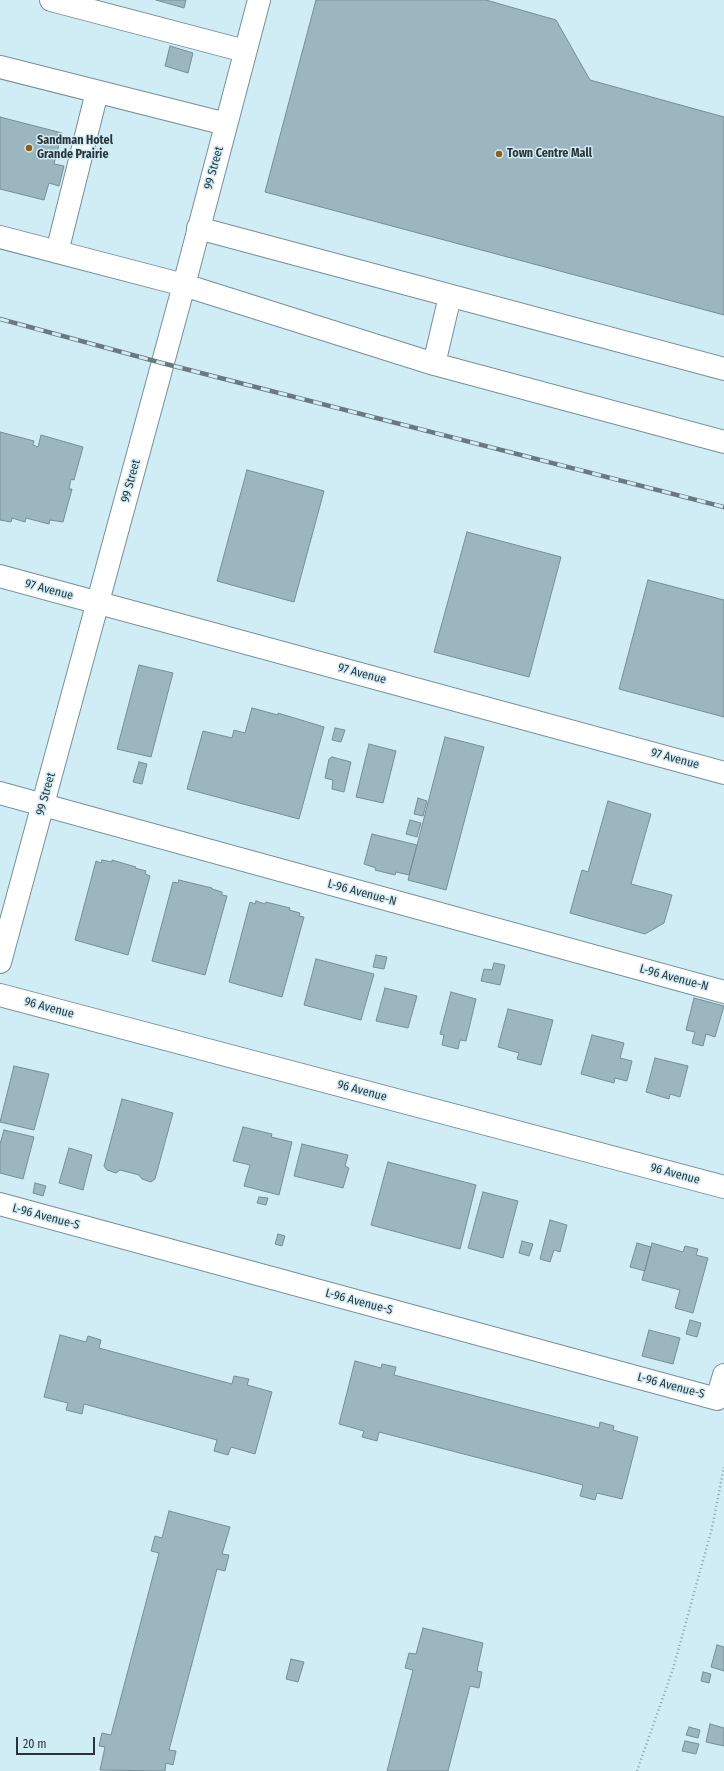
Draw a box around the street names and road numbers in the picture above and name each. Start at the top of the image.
street label: 99 Street [201,145,227,191]
street label: 99 Street [118,458,144,504]
street label: 97 Avenue [23,577,75,603]
street label: 97 Avenue [336,661,388,687]
street label: 97 Avenue [649,746,701,772]
street label: 99 Street [33,771,59,817]
street label: L-96 Avenue-N [326,877,398,909]
street label: L-96 Avenue-N [638,962,710,994]
street label: 96 Avenue [23,994,75,1022]
street label: 96 Avenue [336,1077,388,1105]
street label: 96 Avenue [649,1160,701,1188]
street label: L-96 Avenue-S [11,1201,81,1233]
street label: L-96 Avenue-S [324,1286,394,1318]
street label: L-96 Avenue-S [636,1370,706,1402]

